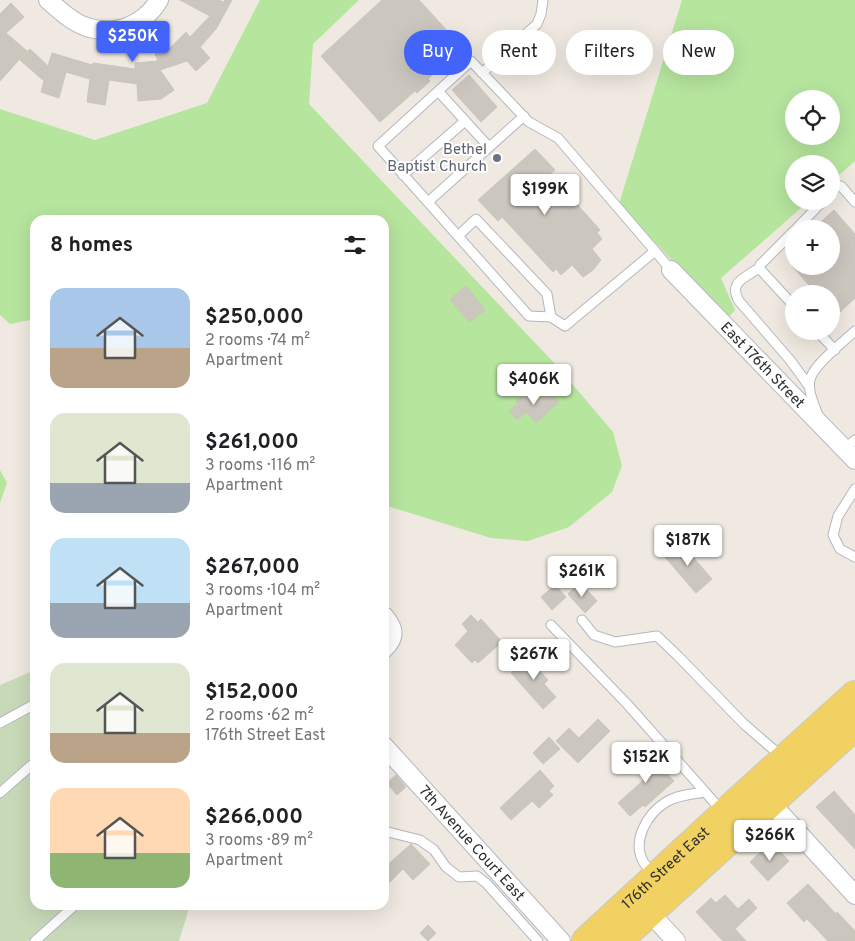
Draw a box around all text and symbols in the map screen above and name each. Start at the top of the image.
pin: $250K [98,20,168,63]
text: $250K [107,27,159,47]
chip: Buy [404,30,472,75]
chip: Rent [482,30,556,75]
chip: Filters [566,30,653,75]
chip: New [663,30,734,75]
map controls [785,90,840,340]
button: locate [785,90,840,145]
place label: Bethel Baptist Church [387,141,487,177]
marker: Bethel Baptist Church [491,152,503,164]
button: layers [785,155,840,210]
pin: $199K [510,174,580,216]
text: $199K [521,180,569,200]
button: + [785,220,840,275]
icon: filters [341,231,369,259]
text: 8 homes [50,232,133,259]
button: − [785,285,840,340]
text: $250,000 [205,304,304,331]
icon: home [90,308,150,368]
street label: East 176th Street [716,319,808,413]
text: 2 rooms · 74 m² [205,331,310,351]
text: Apartment [205,351,283,371]
pin: $406K [499,364,569,406]
text: $406K [508,370,560,390]
text: $261,000 [205,429,299,456]
icon: home [90,433,150,493]
text: 3 rooms · 116 m² [205,456,315,476]
text: Apartment [205,476,283,496]
pin: $187K [653,524,723,567]
text: $187K [665,531,711,551]
text: $267,000 [205,554,300,581]
pin: $261K [547,556,617,598]
icon: home [90,558,150,618]
text: $261K [559,562,605,582]
text: 3 rooms · 104 m² [205,581,320,601]
text: Apartment [205,601,283,621]
pin: $267K [499,638,569,681]
text: $267K [509,645,559,665]
text: $152,000 [205,679,299,706]
icon: home [90,683,150,743]
text: 2 rooms · 62 m² [205,706,313,726]
text: 176th Street East [205,726,326,746]
pin: $152K [611,742,681,784]
text: $152K [623,748,669,768]
street label: 7th Avenue Court East [414,782,528,906]
text: $266,000 [205,804,303,831]
icon: home [90,808,150,868]
pin: $266K [735,820,805,862]
street label: 176th Street East [618,824,714,914]
text: $266K [745,826,795,846]
text: 3 rooms · 89 m² [205,831,313,851]
text: Apartment [205,851,283,871]

